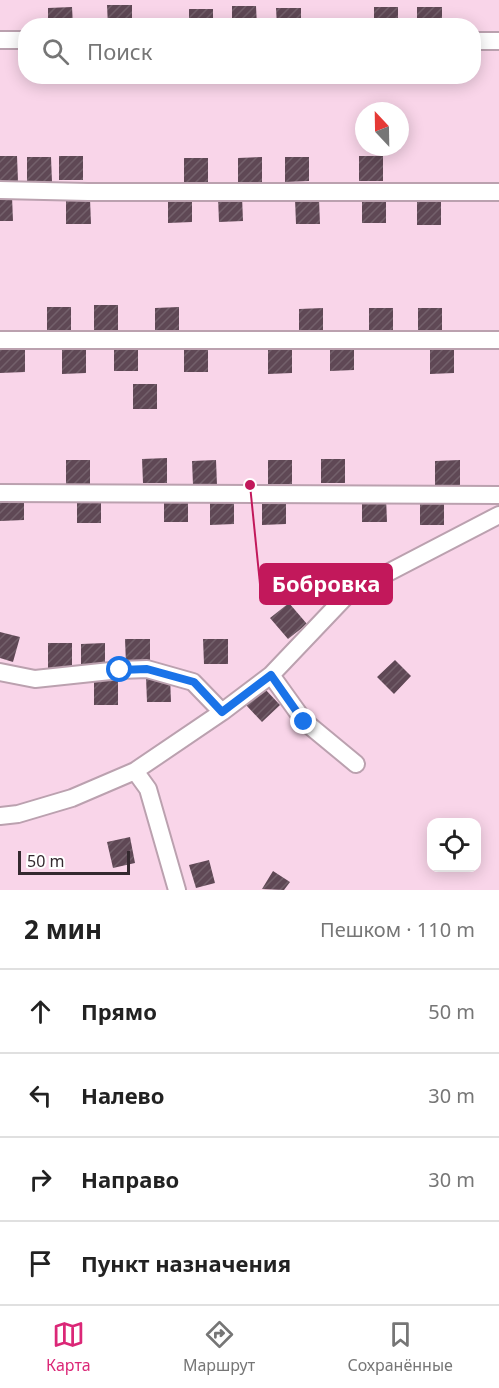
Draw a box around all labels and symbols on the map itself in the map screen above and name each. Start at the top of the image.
north arrow [355,102,409,156]
callout: Бобровка [260,564,392,604]
text: Бобровка [272,568,380,598]
route start [106,656,132,682]
route end [290,708,316,734]
scale bar [18,848,130,876]

